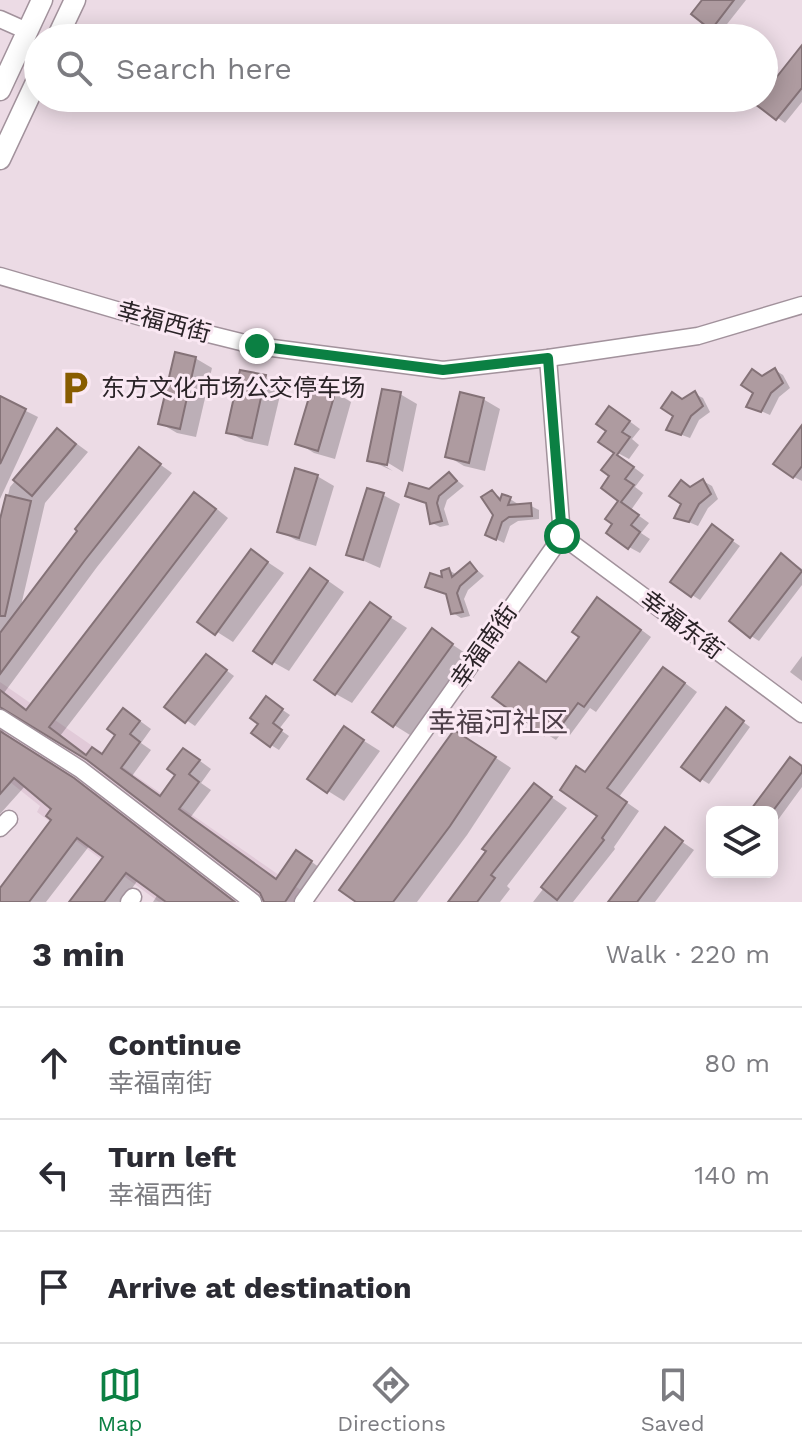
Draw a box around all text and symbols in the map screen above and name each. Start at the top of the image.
search box [24,24,778,112]
icon: search [52,46,96,90]
text: Search here [116,51,292,86]
street label: 幸福西街 [114,296,214,348]
route end [239,328,275,364]
parking icon: 东方文化市场公交停车场 [56,369,94,407]
place label: 东方文化市场公交停车场 [101,374,365,402]
route start [544,518,580,554]
street label: 幸福东街 [635,585,729,665]
street label: 幸福南街 [445,599,523,693]
district label: 幸福河社区 [428,706,568,739]
map controls [706,806,778,878]
button: layers [706,806,778,878]
text: 3 min [32,934,125,974]
text: Walk · 220 m [605,939,770,969]
text: Continue [108,1027,241,1062]
icon: ahead [32,1041,76,1085]
text: 80 m [704,1048,770,1078]
text: 幸福南街 [108,1068,212,1098]
text: Turn left [108,1139,236,1174]
icon: left [32,1153,76,1197]
text: 140 m [694,1160,770,1190]
text: 幸福西街 [108,1180,212,1210]
icon: arrive [32,1265,76,1309]
text: Arrive at destination [108,1270,412,1305]
tab: Map [97,1363,142,1436]
tab: Directions [337,1363,446,1436]
tab: Saved [641,1363,705,1436]

